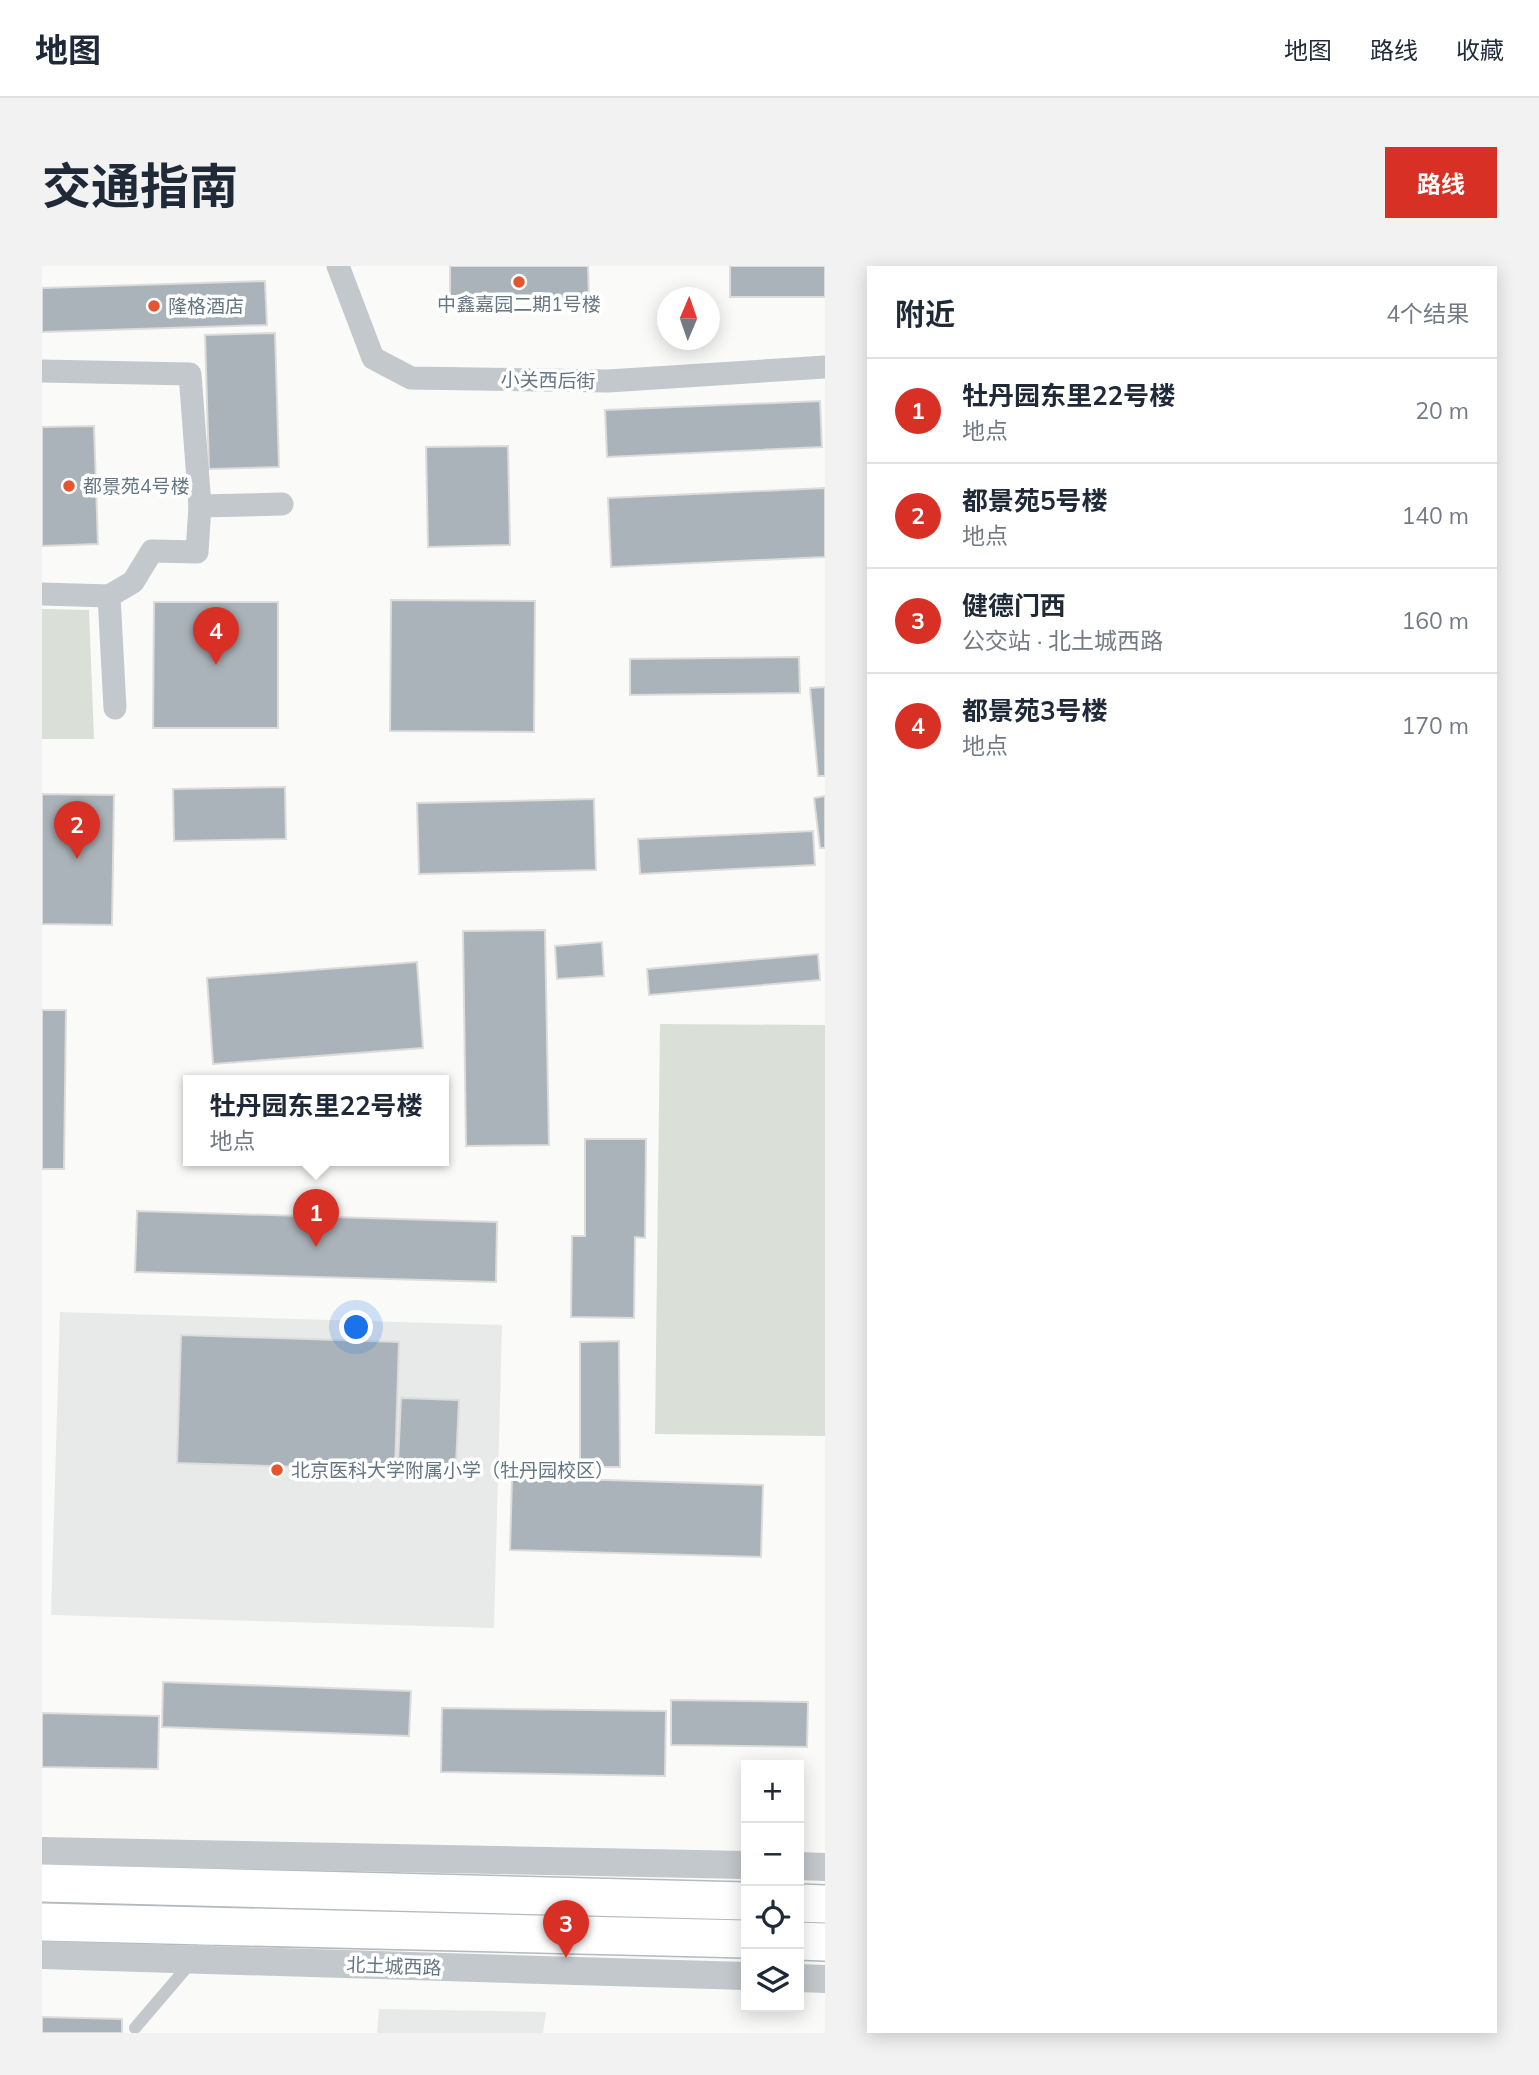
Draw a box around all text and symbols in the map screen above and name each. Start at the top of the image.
text: 地图 [35,29,101,70]
text: 地图 [1284,35,1332,65]
text: 路线 [1370,35,1418,65]
text: 收藏 [1456,35,1504,65]
button: 路线 [1385,147,1497,218]
text: 交通指南 [42,155,238,216]
marker: 中鑫嘉园二期1号楼 [511,274,527,290]
north arrow [657,287,720,350]
place label: 中鑫嘉园二期1号楼 [437,292,601,316]
place label: 隆格酒店 [168,294,244,318]
text: 附近 [895,295,955,333]
marker: 隆格酒店 [146,298,162,314]
text: 4个结果 [1386,299,1469,328]
street label: 小关西后街 [500,367,596,393]
text: 牡丹园东里22号楼 [962,379,1175,412]
text: 1 [911,396,925,425]
text: 20 m [1415,396,1469,425]
text: 地点 [962,416,1008,445]
place label: 都景苑4号楼 [83,474,189,498]
marker: 都景苑4号楼 [61,478,77,494]
text: 都景苑5号楼 [962,484,1108,517]
text: 2 [911,501,925,530]
text: 140 m [1401,501,1469,530]
text: 地点 [962,521,1008,550]
text: 健德门西 [962,589,1066,622]
text: 3 [911,606,925,635]
text: 160 m [1401,606,1469,635]
pin: 4 [193,607,239,665]
text: 公交站 · 北土城西路 [962,626,1163,655]
text: 都景苑3号楼 [962,694,1108,727]
text: 4 [911,711,925,740]
text: 170 m [1401,711,1469,740]
text: 地点 [962,731,1008,760]
pin: 2 [54,801,100,859]
popup [183,1075,449,1166]
text: 牡丹园东里22号楼 [209,1089,423,1122]
text: 地点 [209,1126,255,1155]
pin: 1 [293,1189,339,1247]
your location [339,1310,373,1344]
place label: 北京医科大学附属小学（牡丹园校区） [291,1458,614,1482]
marker: 北京医科大学附属小学（牡丹园校区） [269,1462,285,1478]
map controls [741,1760,804,2012]
button: + [741,1760,804,1823]
button: − [741,1823,804,1886]
button: locate [741,1886,804,1949]
pin: 3 [543,1900,589,1958]
button: layers [741,1949,804,2012]
street label: 北土城西路 [346,1952,442,1980]

